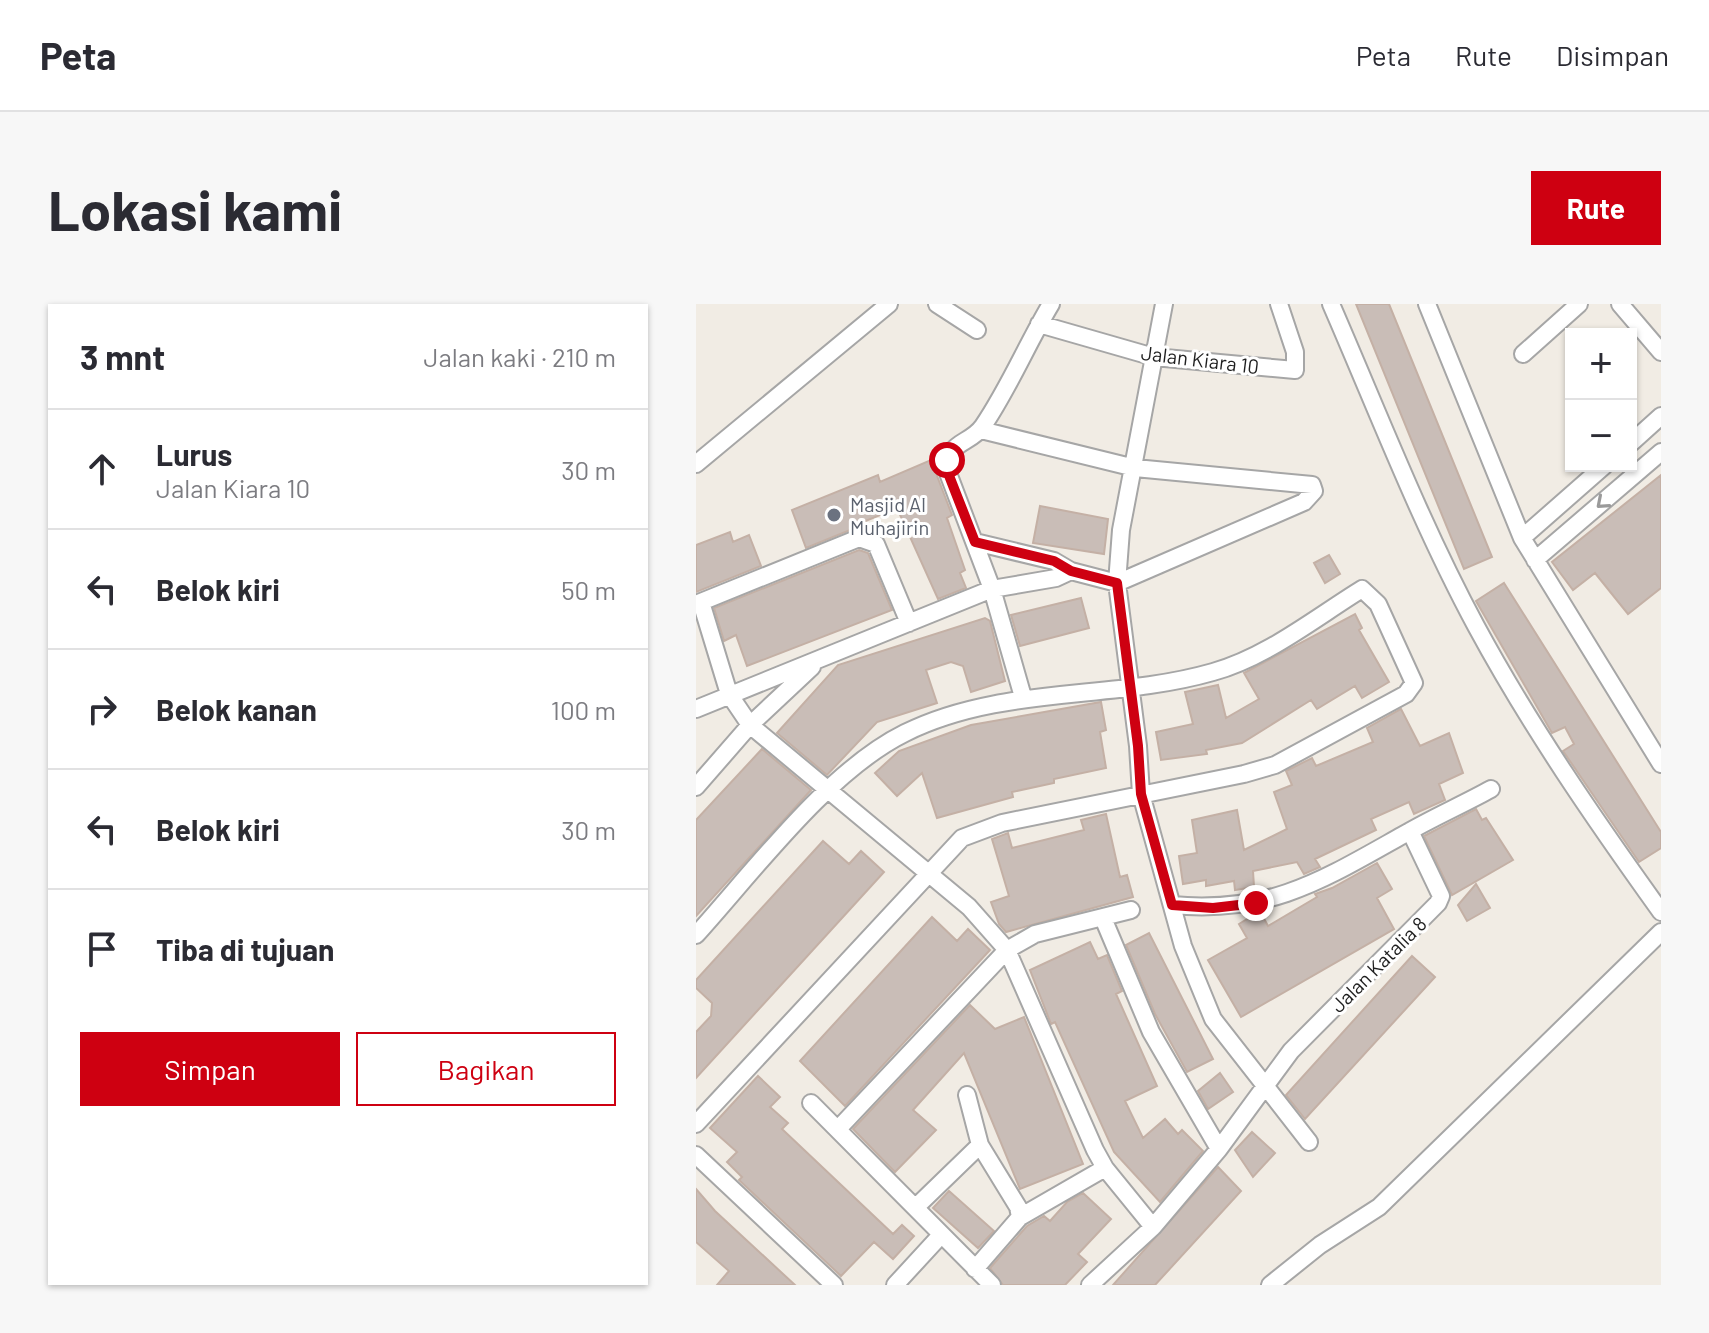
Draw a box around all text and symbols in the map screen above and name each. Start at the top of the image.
text: Peta [40,32,116,78]
text: Peta [1356,38,1411,72]
text: Rute [1455,38,1512,72]
text: Disimpan [1556,38,1669,72]
button: Rute [1531,171,1661,245]
text: Lokasi kami [48,175,342,242]
map controls [1565,328,1637,472]
button: + [1565,328,1637,400]
text: 3 mnt [80,336,165,377]
street label: Jalan Kiara 10 [1140,340,1260,378]
text: Jalan kaki · 210 m [424,341,616,372]
button: − [1565,400,1637,472]
text: Lurus [156,436,232,472]
route start [929,442,965,478]
icon: ahead [80,447,124,491]
text: 30 m [561,454,616,485]
text: Jalan Kiara 10 [156,472,310,503]
place label: Masjid Al Muhajirin [850,492,929,539]
one-way arrow [1597,493,1611,508]
marker: Masjid Al Muhajirin [825,506,843,524]
icon: left [80,567,124,611]
text: Belok kiri [156,571,280,607]
text: 50 m [561,574,616,605]
icon: right [80,687,124,731]
text: Belok kanan [156,691,317,727]
text: 100 m [551,694,616,725]
icon: left [80,807,124,851]
text: Belok kiri [156,811,280,847]
text: 30 m [561,814,616,845]
route end [1238,885,1274,921]
street label: Jalan Katalia 8 [1325,911,1431,1017]
icon: arrive [80,927,124,971]
text: Tiba di tujuan [156,931,334,967]
button: Simpan [80,1032,340,1106]
button: Bagikan [356,1032,616,1106]

